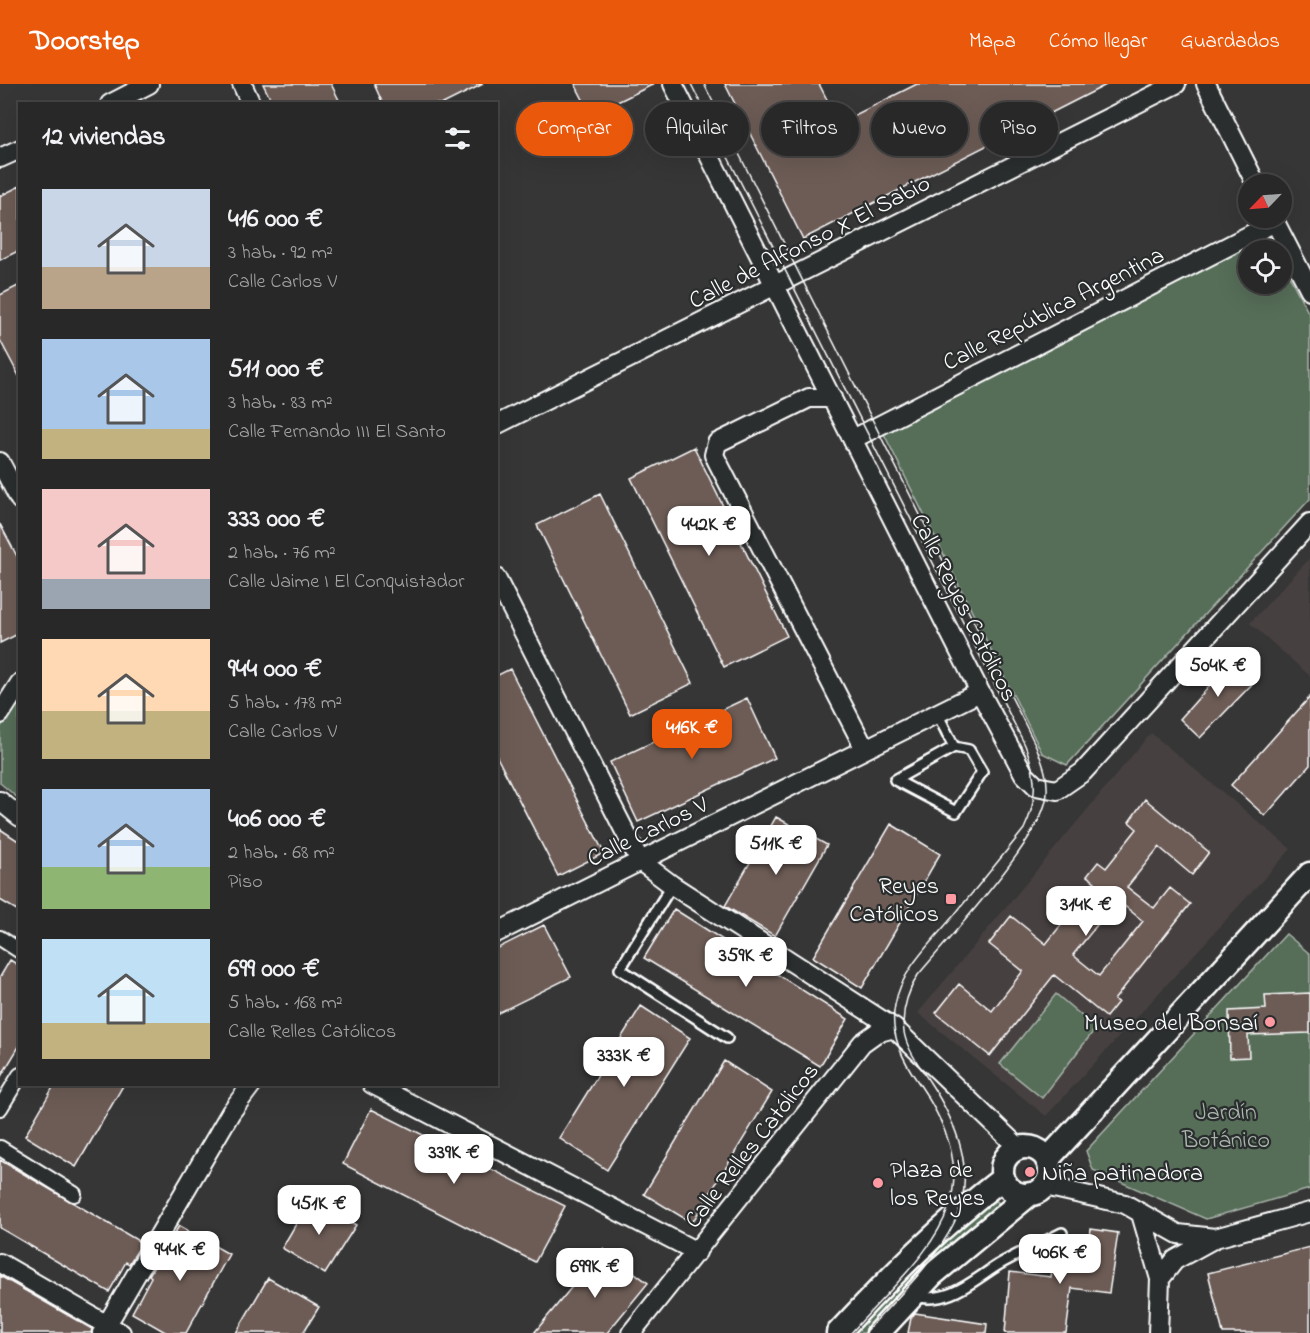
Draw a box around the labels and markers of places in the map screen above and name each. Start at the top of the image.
pin: 442K € [660,506,758,557]
pin: 504K € [1169,647,1267,698]
pin: 416K € [643,709,741,760]
pin: 511K € [727,825,825,876]
place label: Reyes Católicos [849,870,939,933]
pin: 314K € [1037,886,1135,937]
marker: Reyes Católicos [944,892,958,906]
pin: 359K € [697,937,795,988]
place label: Museo del Bonsaí [1084,1007,1258,1042]
marker: Museo del Bonsaí [1263,1015,1277,1029]
pin: 333K € [575,1037,673,1088]
pin: 339K € [405,1134,503,1185]
place label: Plaza de los Reyes [890,1154,985,1218]
place label: Niña patinadora [1042,1157,1203,1192]
marker: Niña patinadora [1023,1165,1037,1179]
marker: Plaza de los Reyes [871,1176,885,1190]
pin: 451K € [270,1185,368,1236]
pin: 944K € [131,1231,229,1282]
pin: 406K € [1011,1234,1109,1285]
pin: 699K € [546,1248,644,1299]

